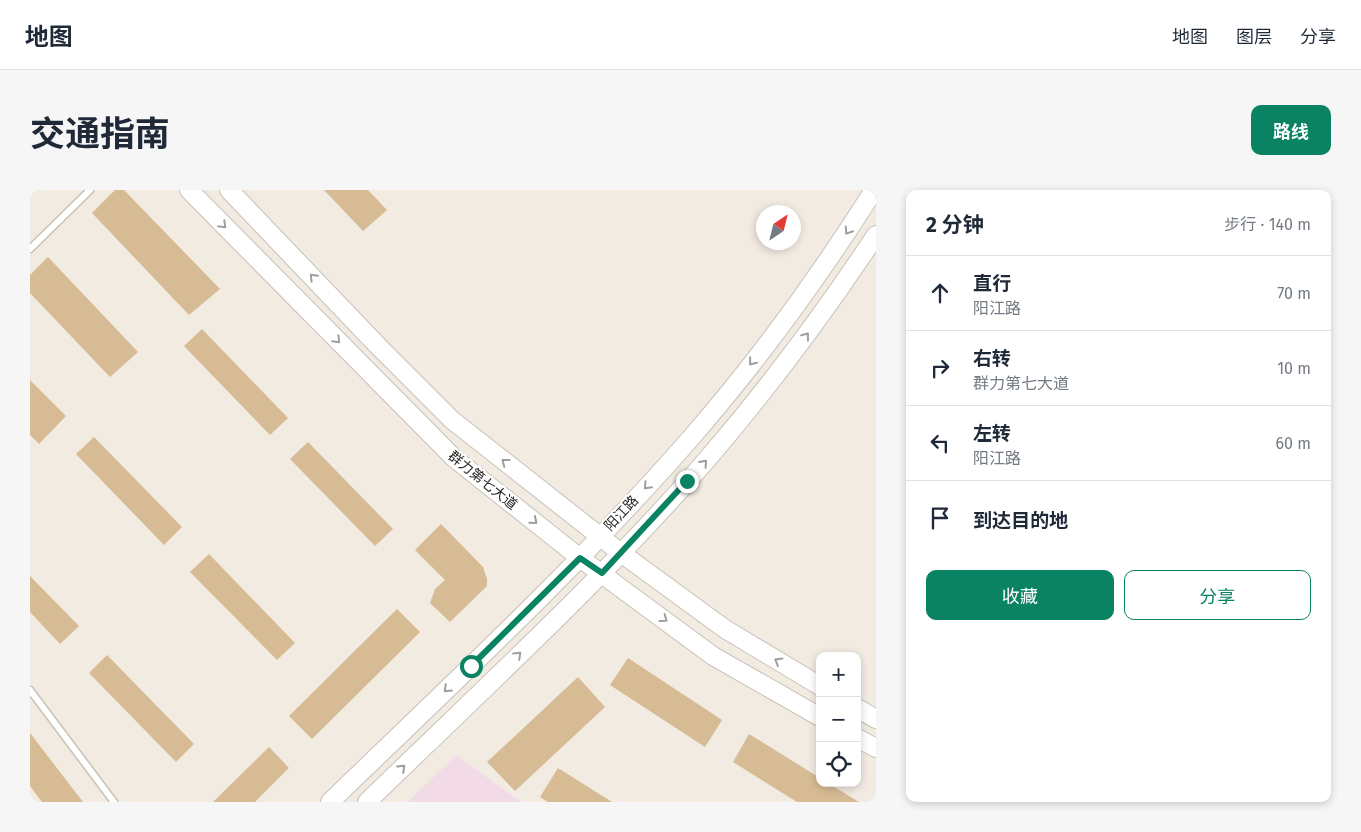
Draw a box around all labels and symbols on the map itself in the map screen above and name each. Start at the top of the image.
north arrow [756,205,801,250]
one-way arrow [217,219,226,228]
one-way arrow [845,225,854,235]
one-way arrow [310,274,319,283]
one-way arrow [800,333,808,342]
one-way arrow [332,335,341,344]
one-way arrow [750,356,758,365]
street label: 群力第七大道 [445,447,521,513]
one-way arrow [502,459,511,468]
one-way arrow [698,459,707,468]
route end [676,470,699,493]
one-way arrow [644,480,653,489]
street label: 阳江路 [601,492,642,534]
one-way arrow [529,515,538,524]
one-way arrow [658,613,667,622]
one-way arrow [512,652,521,661]
route start [460,655,483,678]
one-way arrow [774,657,783,667]
one-way arrow [444,683,453,692]
one-way arrow [396,765,405,774]

